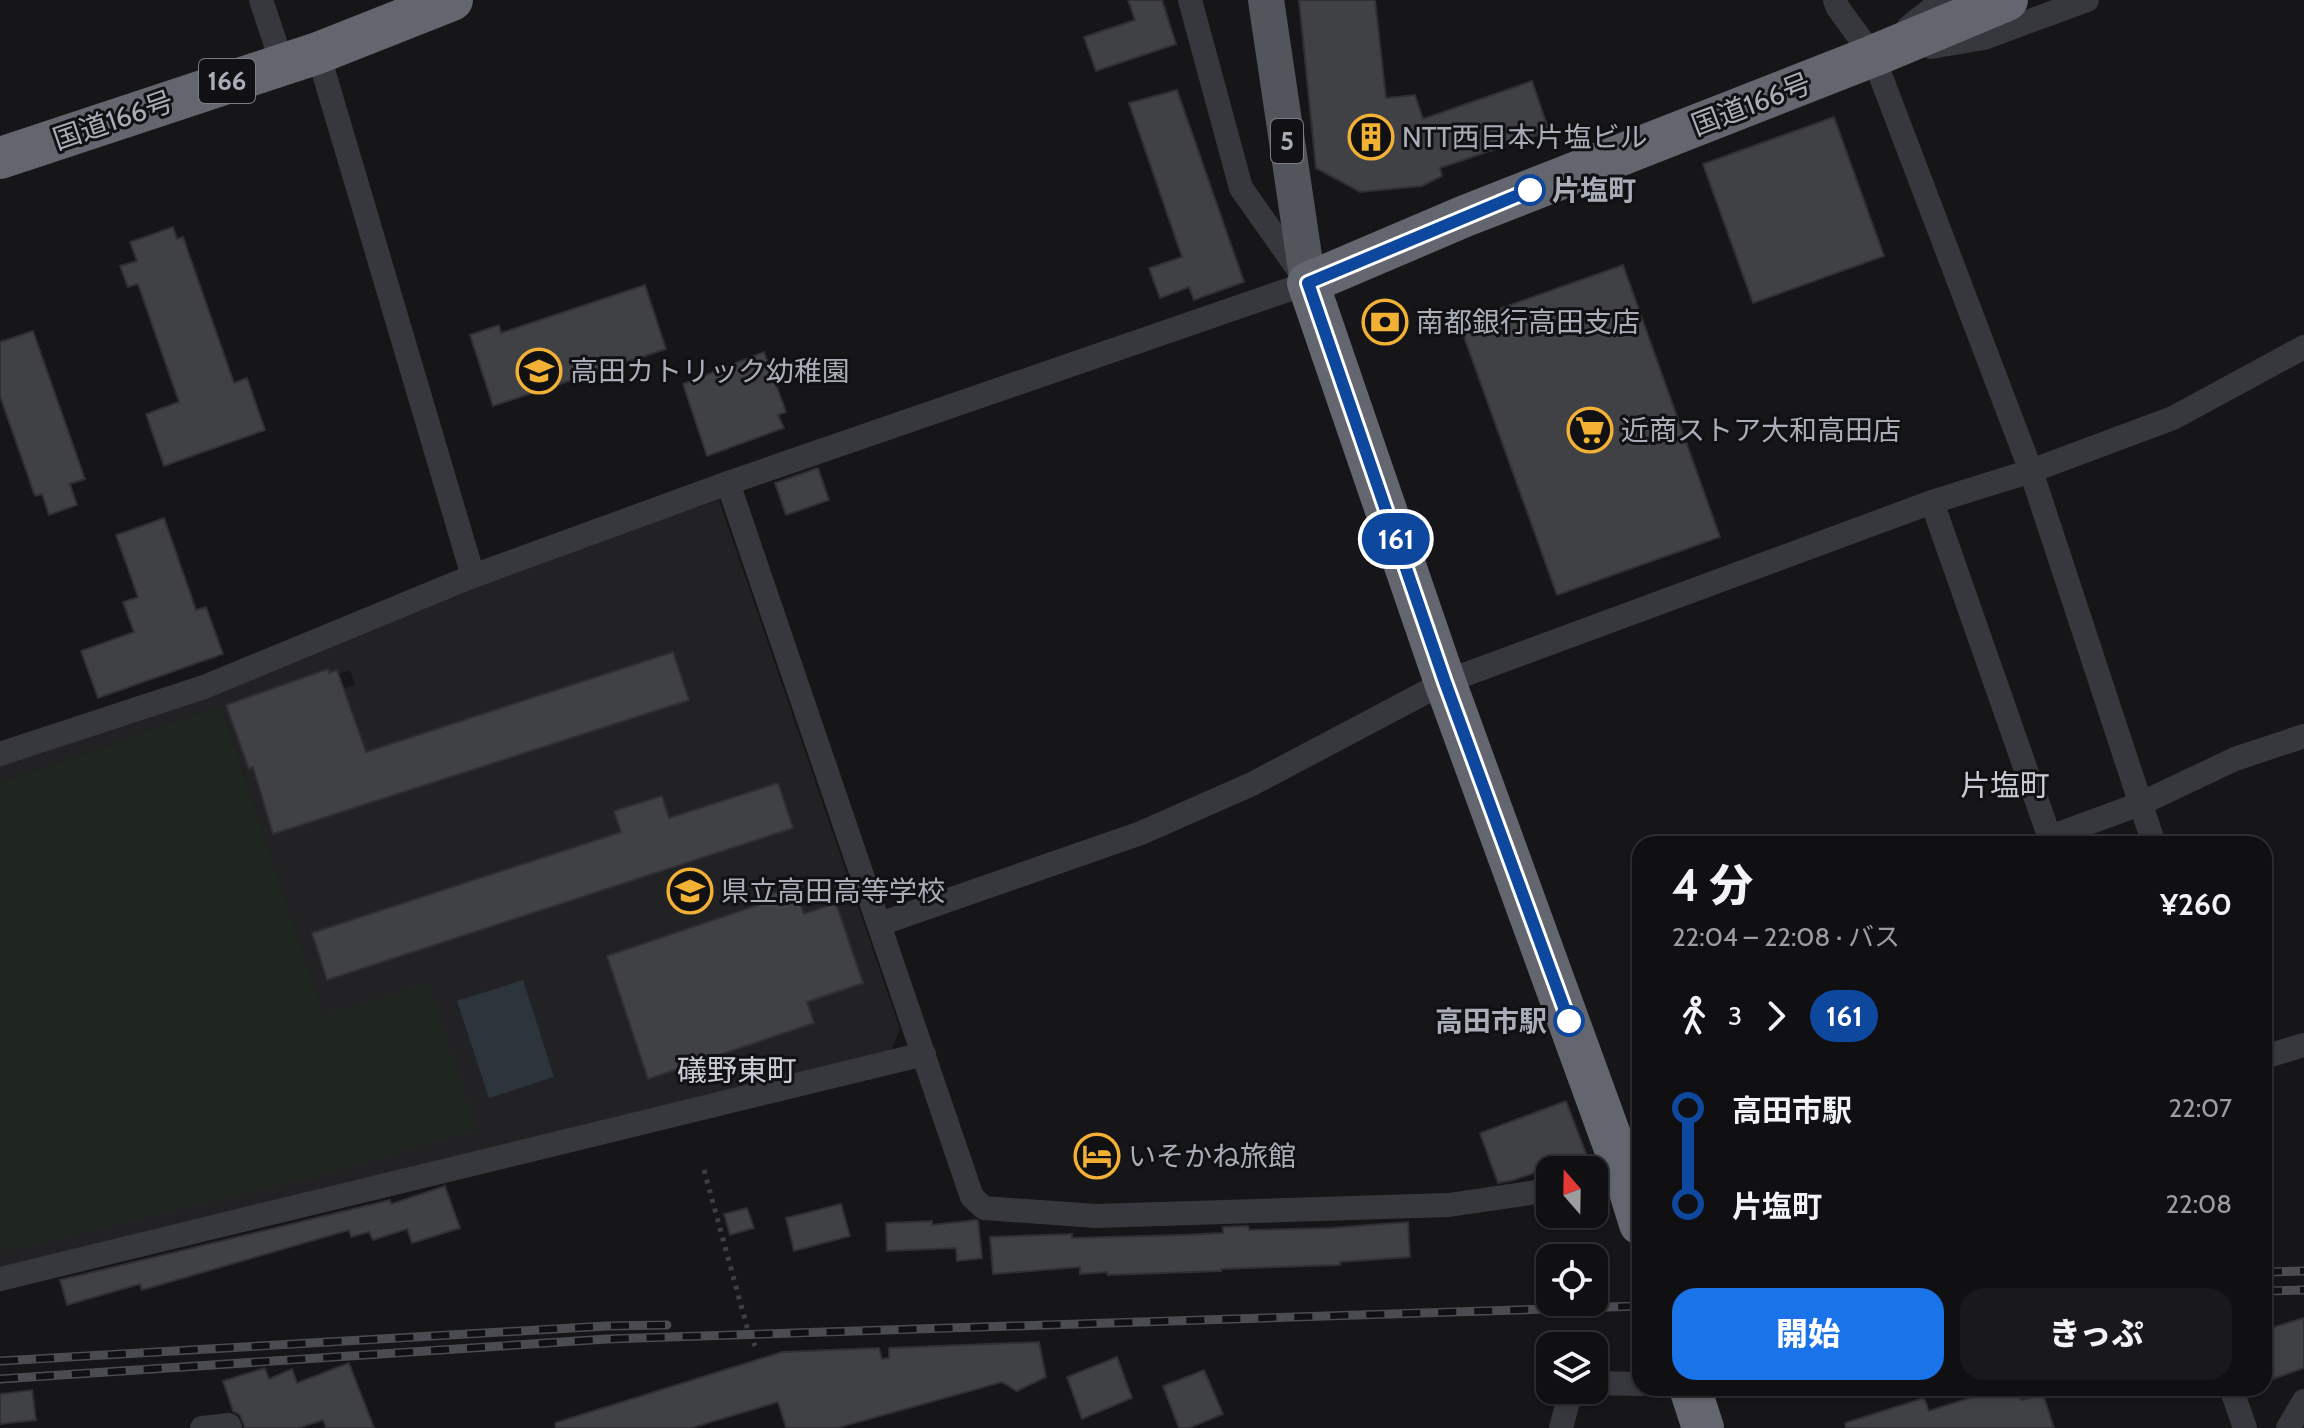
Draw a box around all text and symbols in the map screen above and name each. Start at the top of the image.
road number: 166 [199,59,255,103]
street label: 国道166号 [1687,66,1815,142]
street label: 国道166号 [48,84,178,156]
building icon: NTT西日本片塩ビル [1347,113,1395,161]
road number: 5 [1271,119,1303,163]
place label: NTT西日本片塩ビル [1402,120,1648,154]
place label: 片塩町 [1552,173,1636,207]
marker: 片塩町 [1515,175,1545,205]
bank icon: 南都銀行高田支店 [1361,298,1409,346]
place label: 南都銀行高田支店 [1416,305,1640,339]
school or university icon: 高田カトリック幼稚園 [515,347,563,395]
place label: 高田カトリック幼稚園 [570,354,850,388]
supermarket icon: 近商ストア大和高田店 [1566,406,1614,454]
place label: 近商ストア大和高田店 [1621,413,1901,447]
line badge: 161 [1350,513,1442,565]
text: 161 [1378,522,1414,556]
district label: 片塩町 [1960,767,2050,804]
text: 4 分 [1672,859,1753,912]
school or university icon: 県立高田高等学校 [666,867,714,915]
place label: 県立高田高等学校 [721,874,945,908]
text: ¥260 [2160,886,2232,923]
text: 22:04 – 22:08 · バス [1672,921,1900,953]
icon: walk [1672,994,1716,1038]
icon: forward [1754,994,1798,1038]
text: 161 [1826,999,1862,1033]
text: 3 [1728,1000,1742,1032]
place label: 高田市駅 [1435,1004,1547,1038]
marker: 高田市駅 [1554,1006,1584,1036]
district label: 礒野東町 [677,1052,797,1089]
text: 高田市駅 [1732,1092,1852,1129]
text: 22:07 [2168,1092,2232,1124]
hotel icon: いそかね旅館 [1073,1132,1121,1180]
place label: いそかね旅館 [1128,1139,1296,1173]
north arrow [1536,1156,1608,1228]
map controls [1536,1156,1608,1404]
text: 片塩町 [1732,1188,1822,1225]
text: 22:08 [2165,1188,2232,1220]
button: locate [1536,1244,1608,1316]
button: 開始 [1672,1288,1944,1380]
button: きっぷ [1960,1288,2232,1380]
button: layers [1536,1332,1608,1404]

